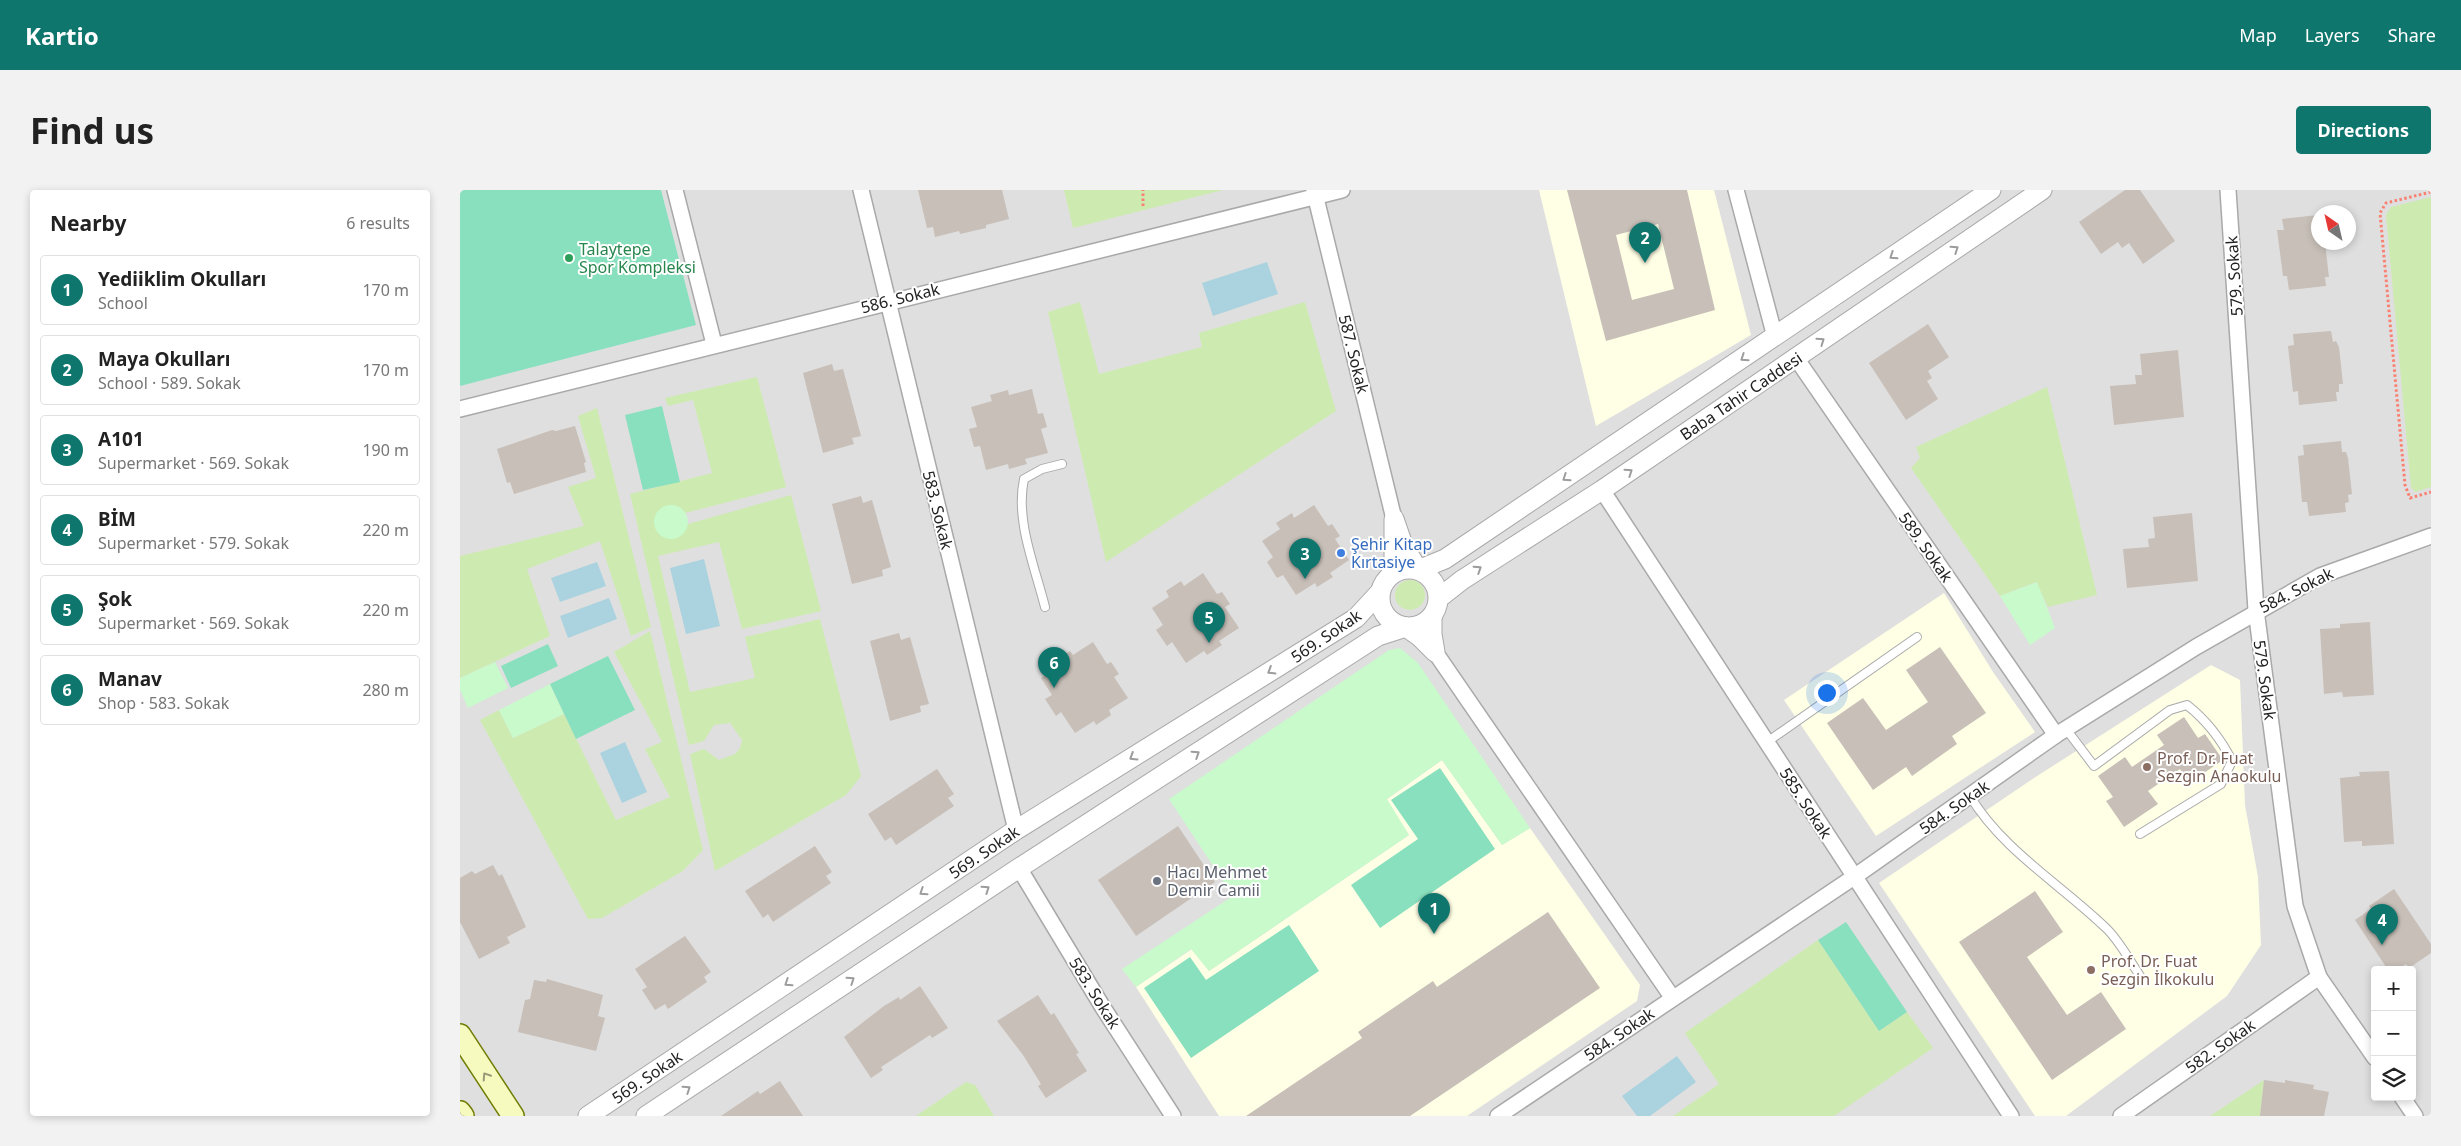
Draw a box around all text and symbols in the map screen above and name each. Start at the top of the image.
text: Kartio [25,19,99,52]
text: Map [2239,23,2277,47]
text: Layers [2305,23,2360,47]
text: Share [2388,23,2436,47]
button: Directions [2296,106,2431,154]
text: Find us [30,107,154,154]
north arrow [2311,205,2356,250]
text: Nearby [50,209,126,237]
text: 6 results [346,212,410,234]
pin: 2 [1629,222,1661,263]
street label: 579. Sokak [2220,235,2248,317]
place label: Talaytepe Spor Kompleksi [579,238,696,278]
one-way arrow [1949,246,1959,255]
one-way arrow [1889,250,1899,259]
marker: Talaytepe Spor Kompleksi [563,252,575,264]
text: Yediiklim Okulları [98,266,266,292]
street label: 586. Sokak [858,277,942,318]
text: 1 [62,279,72,301]
text: 170 m [362,279,409,301]
text: School [98,292,148,314]
street label: 587. Sokak [1334,312,1375,396]
one-way arrow [1815,338,1825,347]
text: Maya Okulları [98,346,231,372]
street label: Baba Tahir Caddesi [1675,347,1807,445]
one-way arrow [1740,352,1750,361]
text: 2 [62,359,72,381]
text: 170 m [362,359,409,381]
text: School · 589. Sokak [98,372,241,394]
text: A101 [98,426,144,452]
text: 3 [62,439,72,461]
text: 190 m [362,439,409,461]
text: Supermarket · 569. Sokak [98,452,289,474]
street label: 583. Sokak [918,468,959,552]
one-way arrow [1623,469,1633,478]
one-way arrow [1562,471,1571,481]
text: BİM [98,506,136,532]
street label: 589. Sokak [1894,508,1958,587]
text: 4 [62,519,72,541]
text: 220 m [362,519,409,541]
text: Supermarket · 579. Sokak [98,532,289,554]
place label: Şehir Kitap Kırtasiye [1351,533,1432,573]
pin: 3 [1289,538,1321,579]
marker: Şehir Kitap Kırtasiye [1335,547,1347,559]
street label: 584. Sokak [2255,562,2337,618]
one-way arrow [1472,566,1481,576]
text: Şok [98,586,132,612]
text: 5 [62,599,72,621]
text: 220 m [362,599,409,621]
pin: 5 [1193,602,1225,643]
street label: 569. Sokak [1287,604,1366,668]
text: Supermarket · 569. Sokak [98,612,289,634]
street label: 579. Sokak [2249,639,2282,722]
pin: 6 [1038,647,1070,688]
one-way arrow [1268,665,1277,675]
text: Manav [98,666,162,692]
text: 6 [62,679,72,701]
text: 280 m [362,679,409,701]
your location [1814,680,1840,706]
text: Shop · 583. Sokak [98,692,229,714]
place label: Prof. Dr. Fuat Sezgin Anaokulu [2157,747,2281,787]
one-way arrow [1191,750,1200,760]
one-way arrow [1130,751,1139,760]
marker: Prof. Dr. Fuat Sezgin Anaokulu [2141,761,2153,773]
street label: 585. Sokak [1775,763,1837,843]
street label: 584. Sokak [1915,775,1994,839]
street label: 569. Sokak [945,820,1024,884]
place label: Hacı Mehmet Demir Camii [1167,861,1267,901]
marker: Hacı Mehmet Demir Camii [1151,875,1163,887]
one-way arrow [919,886,929,895]
one-way arrow [981,886,990,896]
pin: 1 [1418,893,1450,934]
pin: 4 [2366,904,2398,945]
place label: Prof. Dr. Fuat Sezgin İlkokulu [2101,950,2214,990]
street label: 583. Sokak [1064,953,1126,1033]
marker: Prof. Dr. Fuat Sezgin İlkokulu [2085,964,2097,976]
map controls [2371,966,2416,1101]
button: + [2371,966,2416,1011]
one-way arrow [784,976,793,986]
one-way arrow [846,976,855,986]
street label: 584. Sokak [1580,1002,1659,1066]
button: − [2371,1011,2416,1056]
street label: 582. Sokak [2181,1014,2260,1078]
street label: 569. Sokak [608,1045,687,1109]
button: layers [2371,1056,2416,1101]
one-way arrow [483,1072,492,1081]
one-way arrow [681,1086,690,1095]

